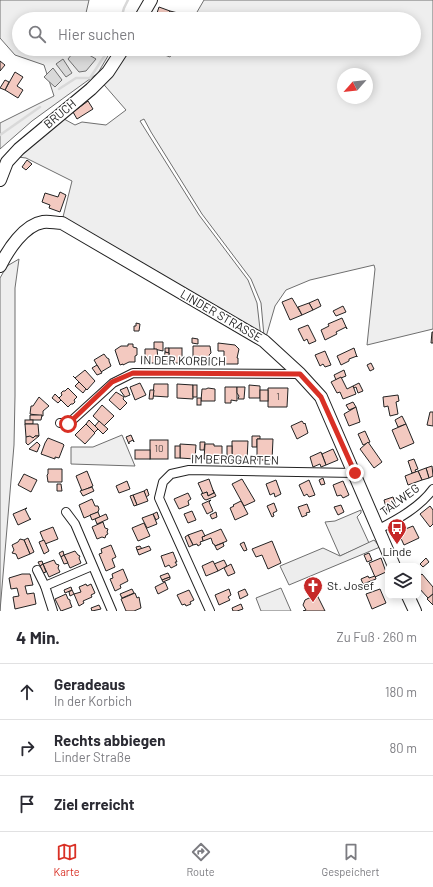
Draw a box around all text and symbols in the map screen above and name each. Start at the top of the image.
search box [12,12,421,56]
icon: search [26,23,48,45]
text: Hier suchen [58,25,135,43]
north arrow [337,68,373,104]
street label: BRUCH [40,96,78,131]
street label: LINDER STRASSE [178,286,265,344]
street label: IN DER KORBICH [140,352,226,368]
house number: 1 [276,390,280,402]
route start [59,415,77,433]
house number: 10 [154,442,164,454]
street label: IM BERGGARTEN [191,451,279,467]
route end [346,464,364,482]
street label: TALWEG [377,480,422,518]
bus stop icon: Linde [386,517,408,545]
place label: Linde [382,544,412,558]
map controls [385,563,421,599]
button: layers [385,563,421,599]
church icon: St. Josef [302,575,324,603]
place label: St. Josef [327,578,374,592]
text: 4 Min. [16,627,60,647]
text: Zu Fuß · 260 m [337,629,417,645]
text: Geradeaus [54,675,125,693]
icon: ahead [16,681,38,703]
text: 180 m [385,684,417,700]
text: In der Korbich [54,693,132,709]
text: Rechts abbiegen [54,731,165,749]
icon: right [16,737,38,759]
text: 80 m [390,740,417,756]
text: Linder Straße [54,749,131,765]
icon: arrive [16,793,38,815]
text: Ziel erreicht [54,795,135,813]
tab: Karte [53,841,80,878]
tab: Route [186,841,215,878]
tab: Gespeichert [322,841,380,878]

